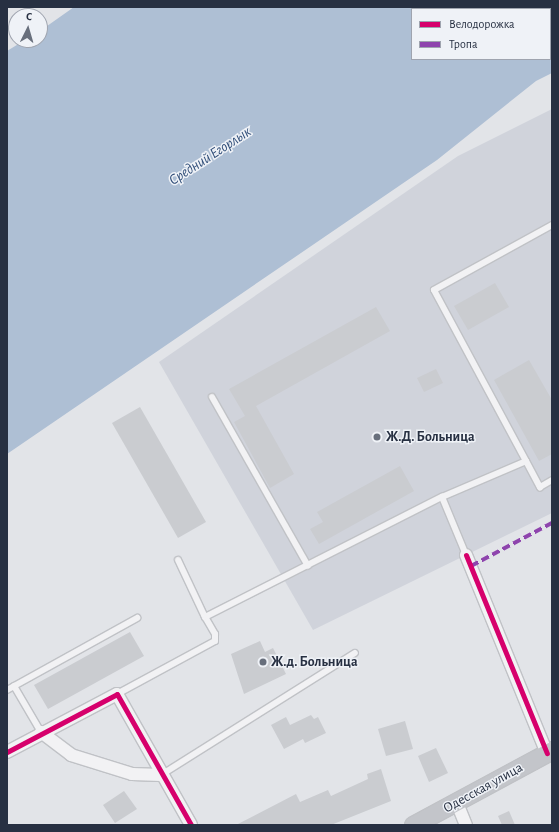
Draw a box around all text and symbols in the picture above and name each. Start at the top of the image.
north arrow [8,8,48,48]
legend [411,8,551,60]
text: С [25,11,33,22]
text: Велодорожка [449,18,515,30]
text: Тропа [449,38,477,50]
water label: Средний Егорлык [165,123,255,189]
place label: Ж.Д. Больница [386,429,475,445]
marker: Ж.Д. Больница [371,431,383,443]
place label: Ж.д. Больница [271,654,358,670]
marker: Ж.д. Больница [258,657,268,667]
street label: Одесская улица [440,759,526,817]

